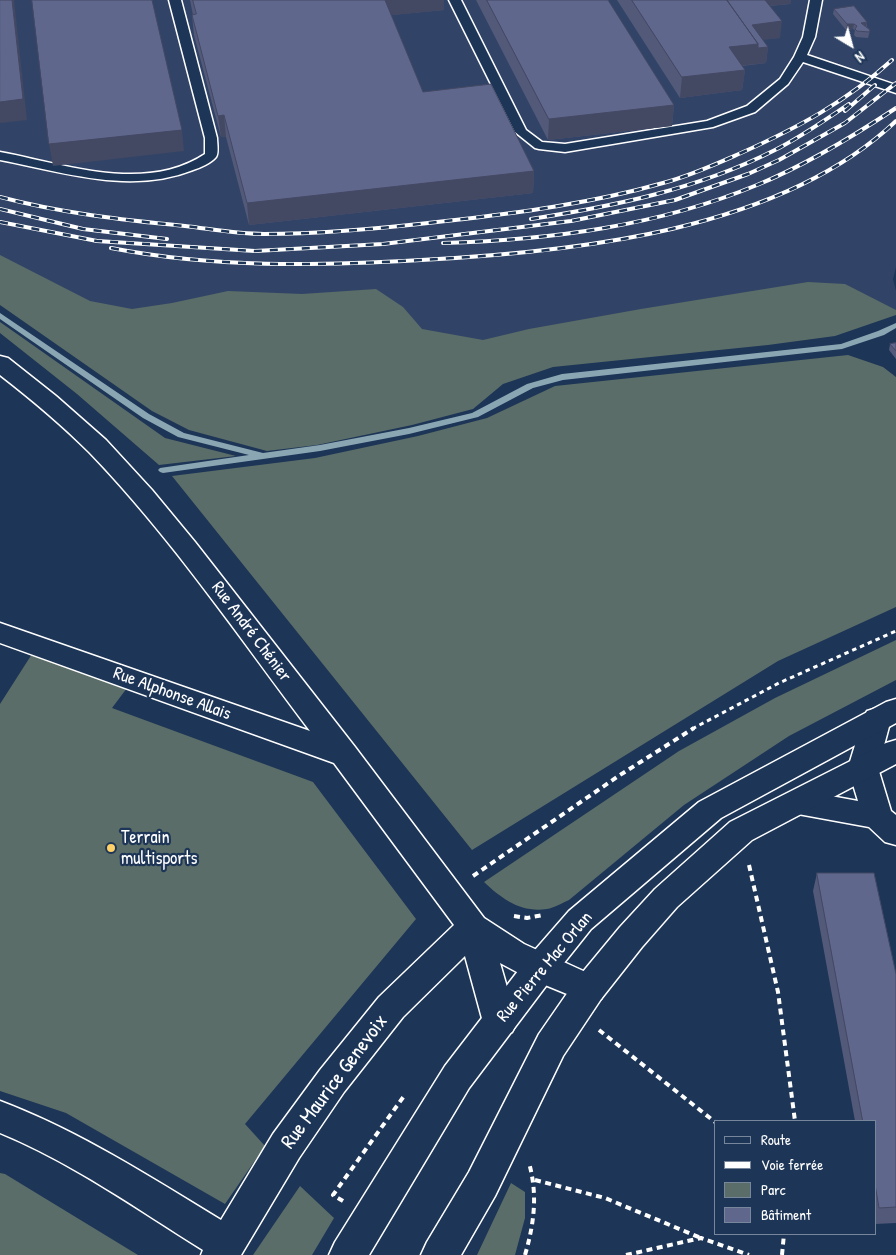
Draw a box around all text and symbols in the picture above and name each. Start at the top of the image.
north arrow [826,20,876,70]
text: N [852,48,869,67]
street label: Rue André Chénier [206,578,296,686]
street label: Rue Alphonse Allais [110,663,234,725]
place label: Terrain multisports [121,827,197,870]
marker: Terrain multisports [105,842,117,854]
street label: Rue Pierre Mac Orlan [493,907,597,1027]
street label: Rue Maurice Genevoix [276,1010,394,1154]
legend [714,1120,876,1235]
text: Route [761,1129,791,1150]
text: Voie ferrée [761,1154,823,1175]
text: Parc [761,1179,786,1200]
text: Bâtiment [761,1204,811,1225]

